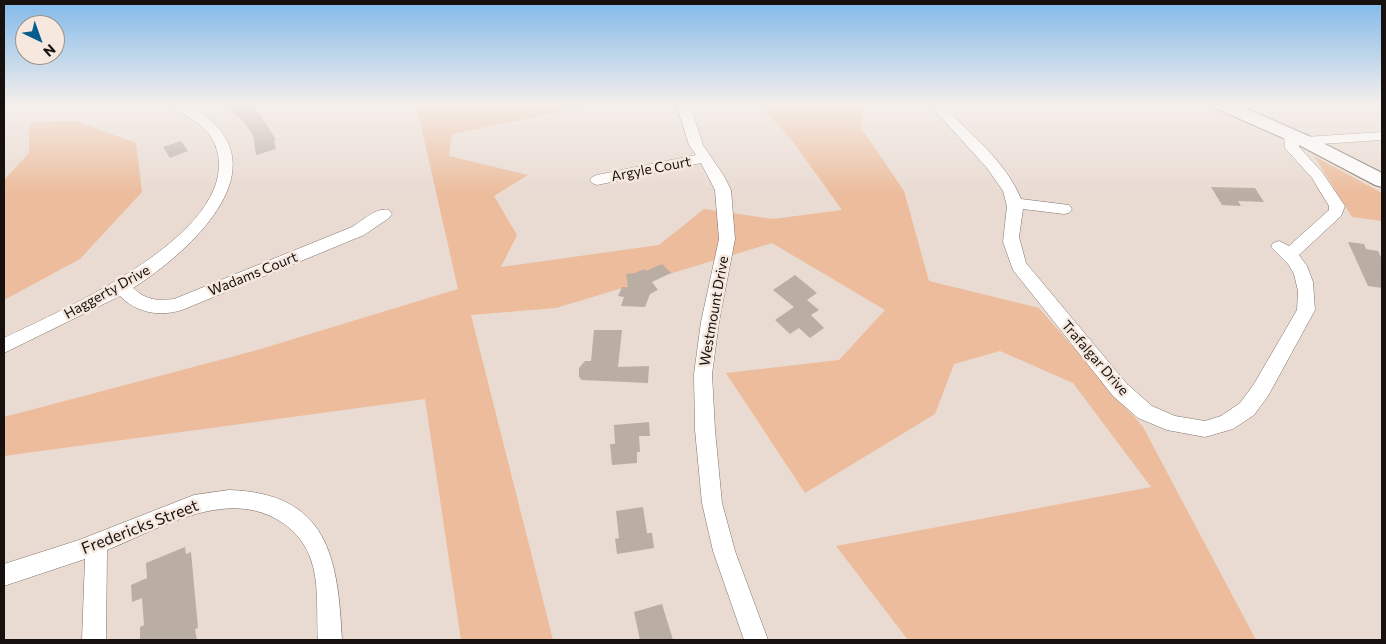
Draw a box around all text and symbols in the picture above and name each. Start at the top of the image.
north arrow [15,15,65,65]
text: N [40,41,59,61]
street label: Argyle Court [610,153,692,185]
street label: Wadams Court [206,248,300,300]
street label: Westmount Drive [696,255,732,367]
street label: Haggerty Drive [61,262,153,322]
street label: Trafalgar Drive [1058,317,1132,399]
street label: Fredericks Street [79,496,201,558]

